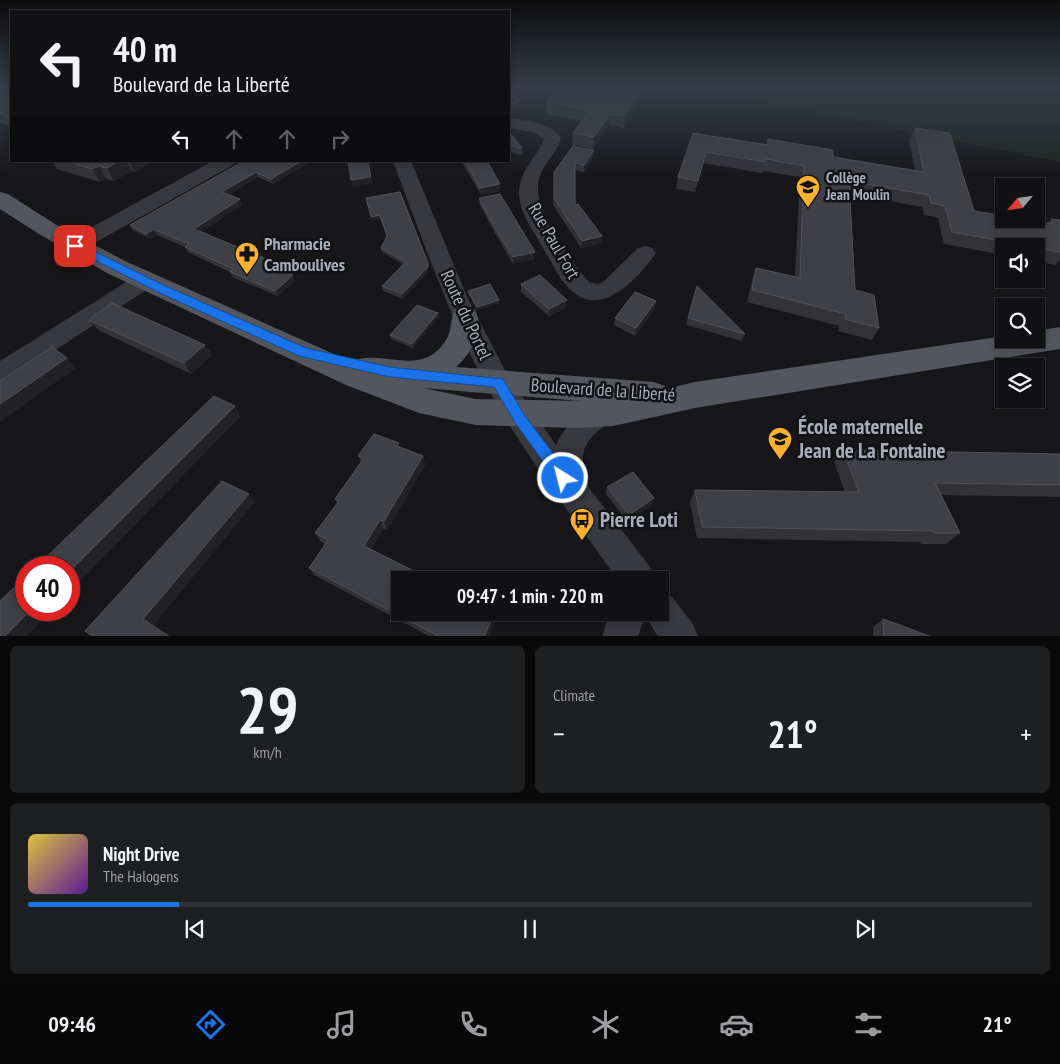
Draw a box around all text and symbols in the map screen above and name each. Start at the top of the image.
text: 40 m [113,26,177,72]
icon: left [30,30,95,95]
text: Boulevard de la Liberté [113,70,290,98]
icon: left [167,125,195,153]
icon: ahead [220,125,248,153]
icon: ahead [273,125,301,153]
icon: right [326,125,354,153]
place label: Collège Jean Moulin [825,168,890,204]
school or university icon: Collège Jean Moulin [795,174,821,208]
north arrow [995,178,1045,228]
map controls [995,178,1045,408]
street label: Rue Paul Fort [524,199,585,283]
pin [54,225,96,267]
icon: arrive [61,232,89,260]
place label: Pharmacie Camboulives [264,232,345,276]
button: sound [995,238,1045,288]
pharmacy icon: Pharmacie Camboulives [234,241,260,275]
street label: Route du Portel [436,266,498,364]
button: search [995,298,1045,348]
button: layers [995,358,1045,408]
street label: Boulevard de la Liberté [530,373,676,406]
place label: École maternelle Jean de La Fontaine [797,413,945,464]
school or university icon: École maternelle Jean de La Fontaine [767,426,793,460]
position arrow [536,451,588,503]
place label: Pierre Loti [600,506,678,533]
bus stop icon: Pierre Loti [569,507,595,541]
speed limit sign: 40 [15,556,80,621]
text: 09:47 · 1 min · 220 m [457,584,603,608]
text: 29 [236,667,299,751]
text: Climate [553,685,595,705]
text: 21° [767,709,818,758]
text: − [553,715,565,752]
text: + [1020,715,1032,752]
text: km/h [253,742,282,762]
text: Night Drive [103,842,180,866]
text: The Halogens [103,866,179,886]
icon: previous [181,915,209,943]
icon: pause [516,915,544,943]
icon: next [851,915,879,943]
icon: directions [193,1007,228,1042]
icon: music [324,1007,359,1042]
icon: phone [456,1007,491,1042]
icon: climate [588,1007,623,1042]
icon: car [719,1007,754,1042]
icon: filters [851,1007,886,1042]
text: 09:46 [48,1010,96,1038]
text: 21° [983,1010,1012,1038]

